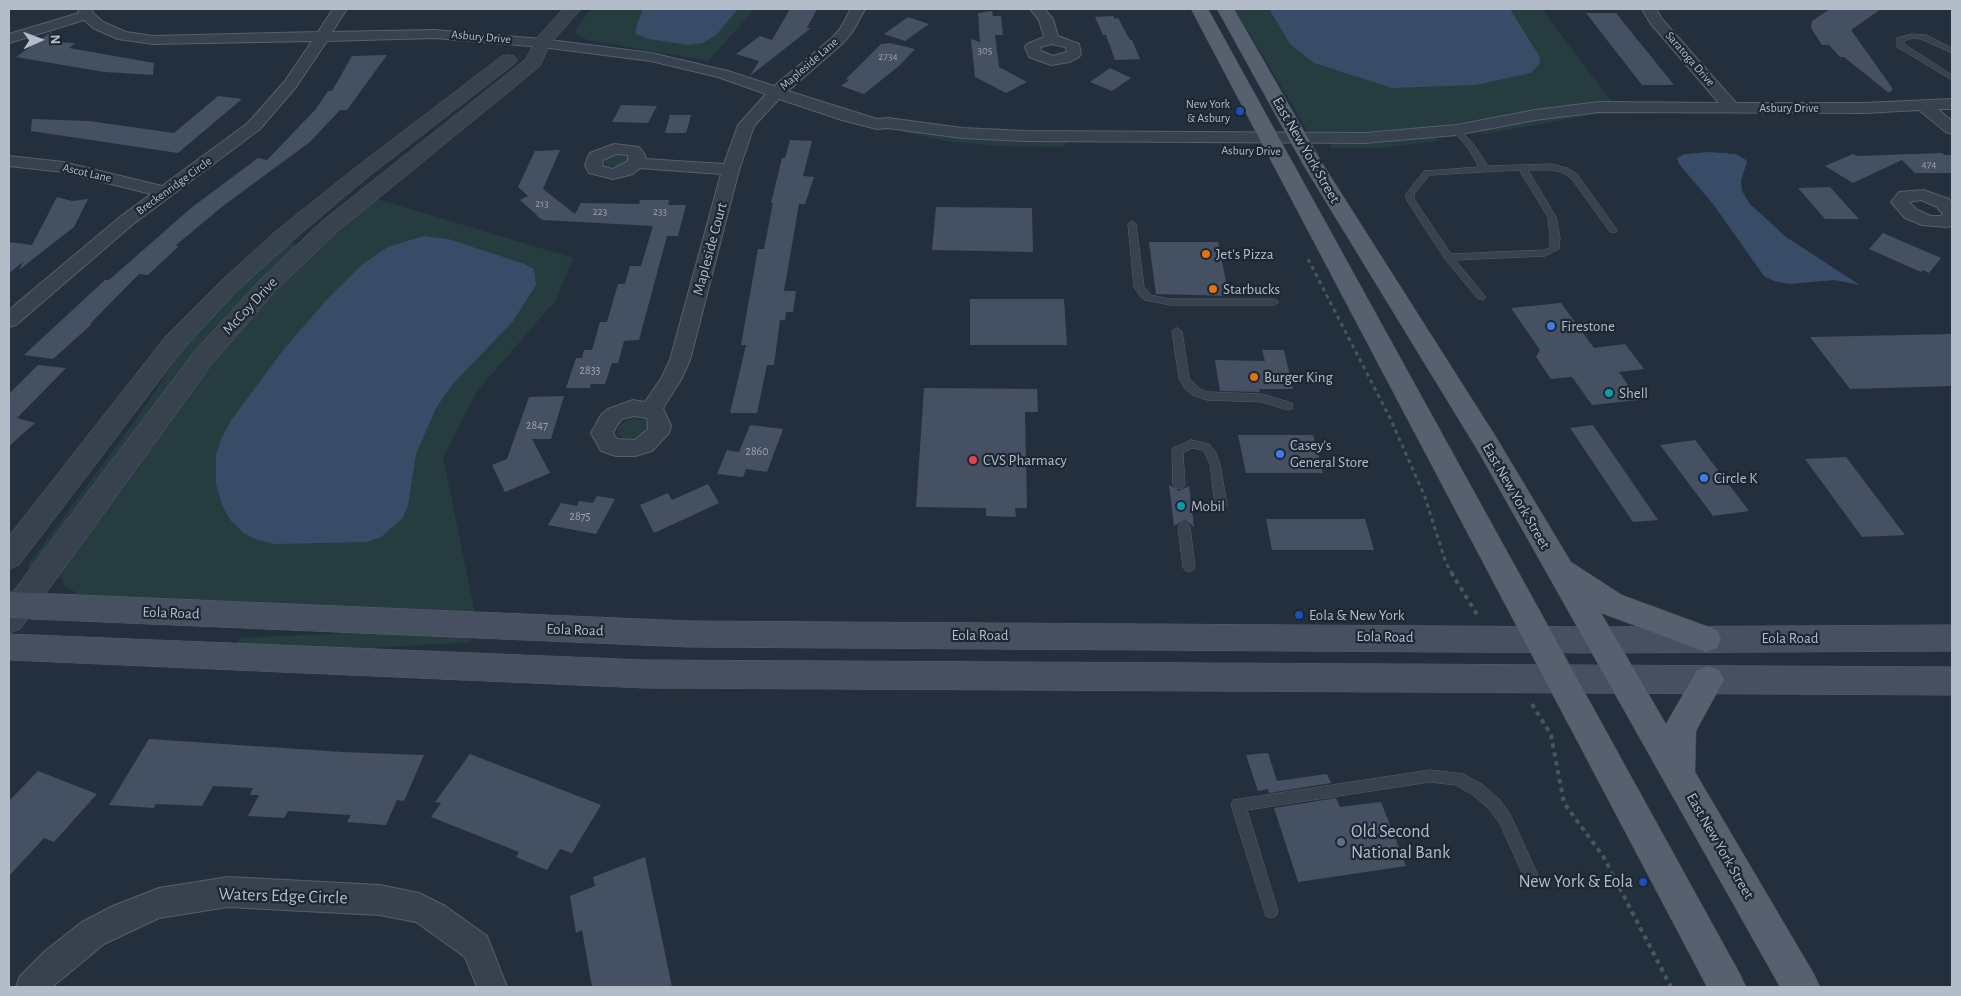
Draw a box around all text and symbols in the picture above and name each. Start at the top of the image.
north arrow [15,15,65,65]
street label: Asbury Drive [451,27,511,47]
street label: Saratoga Drive [1662,29,1718,89]
text: N [48,34,62,45]
street label: Mapleside Lane [777,35,841,93]
house number: 305 [978,44,992,58]
house number: 2734 [878,50,898,64]
street label: East New York Street [1268,94,1344,206]
place label: New York & Asbury [1186,97,1230,125]
street label: Asbury Drive [1759,101,1819,115]
marker: New York & Asbury [1234,105,1246,117]
street label: Asbury Drive [1221,143,1281,159]
street label: Breckenridge Circle [133,154,215,218]
house number: 474 [1921,158,1937,172]
street label: Ascot Lane [61,160,113,186]
house number: 213 [535,197,549,211]
street label: Mapleside Court [689,201,731,297]
house number: 223 [593,205,607,219]
house number: 233 [653,205,667,219]
place label: Jet's Pizza [1216,245,1274,263]
marker: Jet's Pizza [1200,248,1212,260]
street label: McCoy Drive [219,274,281,338]
place label: Starbucks [1223,280,1280,298]
marker: Starbucks [1207,283,1219,295]
place label: Firestone [1561,317,1615,335]
marker: Firestone [1545,320,1557,332]
house number: 2833 [579,363,601,377]
place label: Burger King [1264,368,1333,386]
marker: Burger King [1248,371,1260,383]
place label: Shell [1619,384,1648,402]
marker: Shell [1603,387,1615,399]
house number: 2847 [526,418,548,432]
place label: Casey's General Store [1290,436,1369,471]
street label: East New York Street [1478,440,1554,552]
house number: 2860 [745,444,769,458]
marker: Casey's General Store [1274,448,1286,460]
place label: CVS Pharmacy [983,451,1067,469]
marker: CVS Pharmacy [967,454,979,466]
place label: Circle K [1714,469,1757,487]
marker: Circle K [1698,472,1710,484]
place label: Mobil [1191,497,1225,515]
marker: Mobil [1175,500,1187,512]
house number: 2875 [569,509,591,523]
street label: Eola Road [142,603,200,623]
place label: Eola & New York [1309,606,1405,624]
marker: Eola & New York [1293,609,1305,621]
street label: Eola Road [546,620,604,640]
street label: Eola Road [951,626,1009,644]
street label: Eola Road [1356,628,1414,646]
street label: Eola Road [1761,629,1819,647]
street label: East New York Street [1682,790,1758,902]
place label: Old Second National Bank [1351,821,1450,864]
marker: Old Second National Bank [1335,836,1347,848]
place label: New York & Eola [1518,871,1633,893]
marker: New York & Eola [1637,876,1649,888]
street label: Waters Edge Circle [218,883,348,909]

